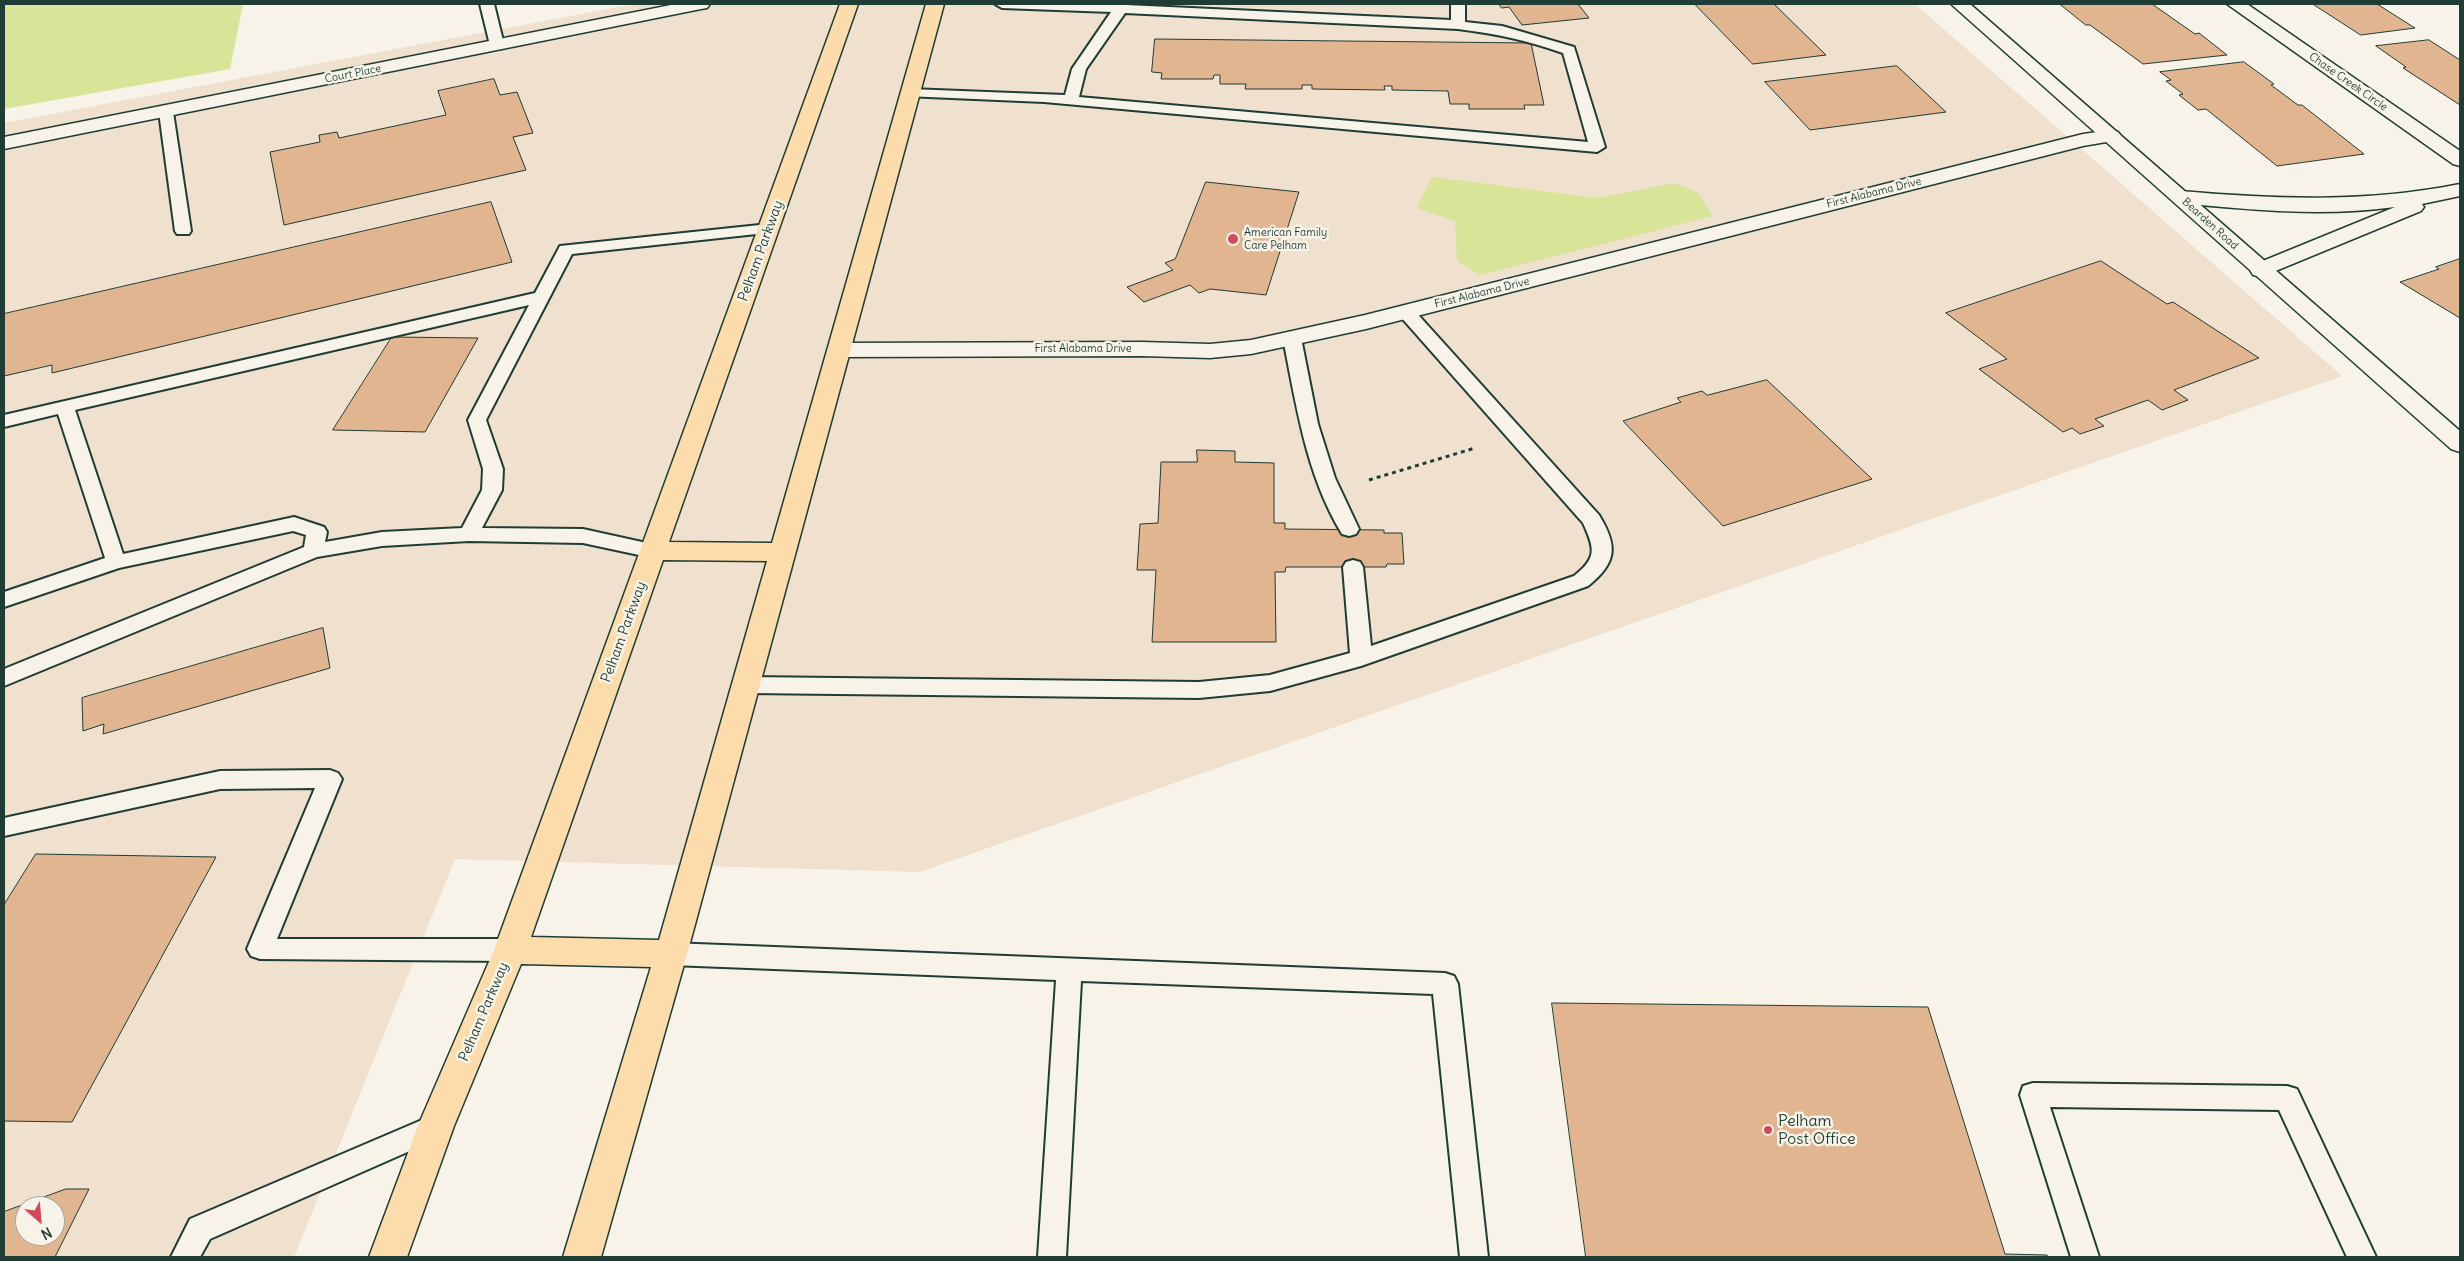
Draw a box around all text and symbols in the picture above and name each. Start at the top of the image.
street label: Chase Creek Circle [2306,50,2390,114]
street label: Court Place [324,62,382,86]
street label: First Alabama Drive [1825,175,1923,211]
street label: Bearden Road [2179,195,2241,253]
street label: Pelham Parkway [735,198,787,304]
place label: American Family Care Pelham [1244,226,1327,252]
marker: American Family Care Pelham [1226,232,1240,246]
street label: First Alabama Drive [1433,275,1531,311]
street label: First Alabama Drive [1034,342,1132,356]
street label: Pelham Parkway [598,579,650,685]
street label: Pelham Parkway [456,960,512,1064]
place label: Pelham Post Office [1778,1111,1856,1149]
marker: Pelham Post Office [1762,1124,1774,1136]
north arrow [15,1196,65,1246]
text: N [38,1223,55,1244]

